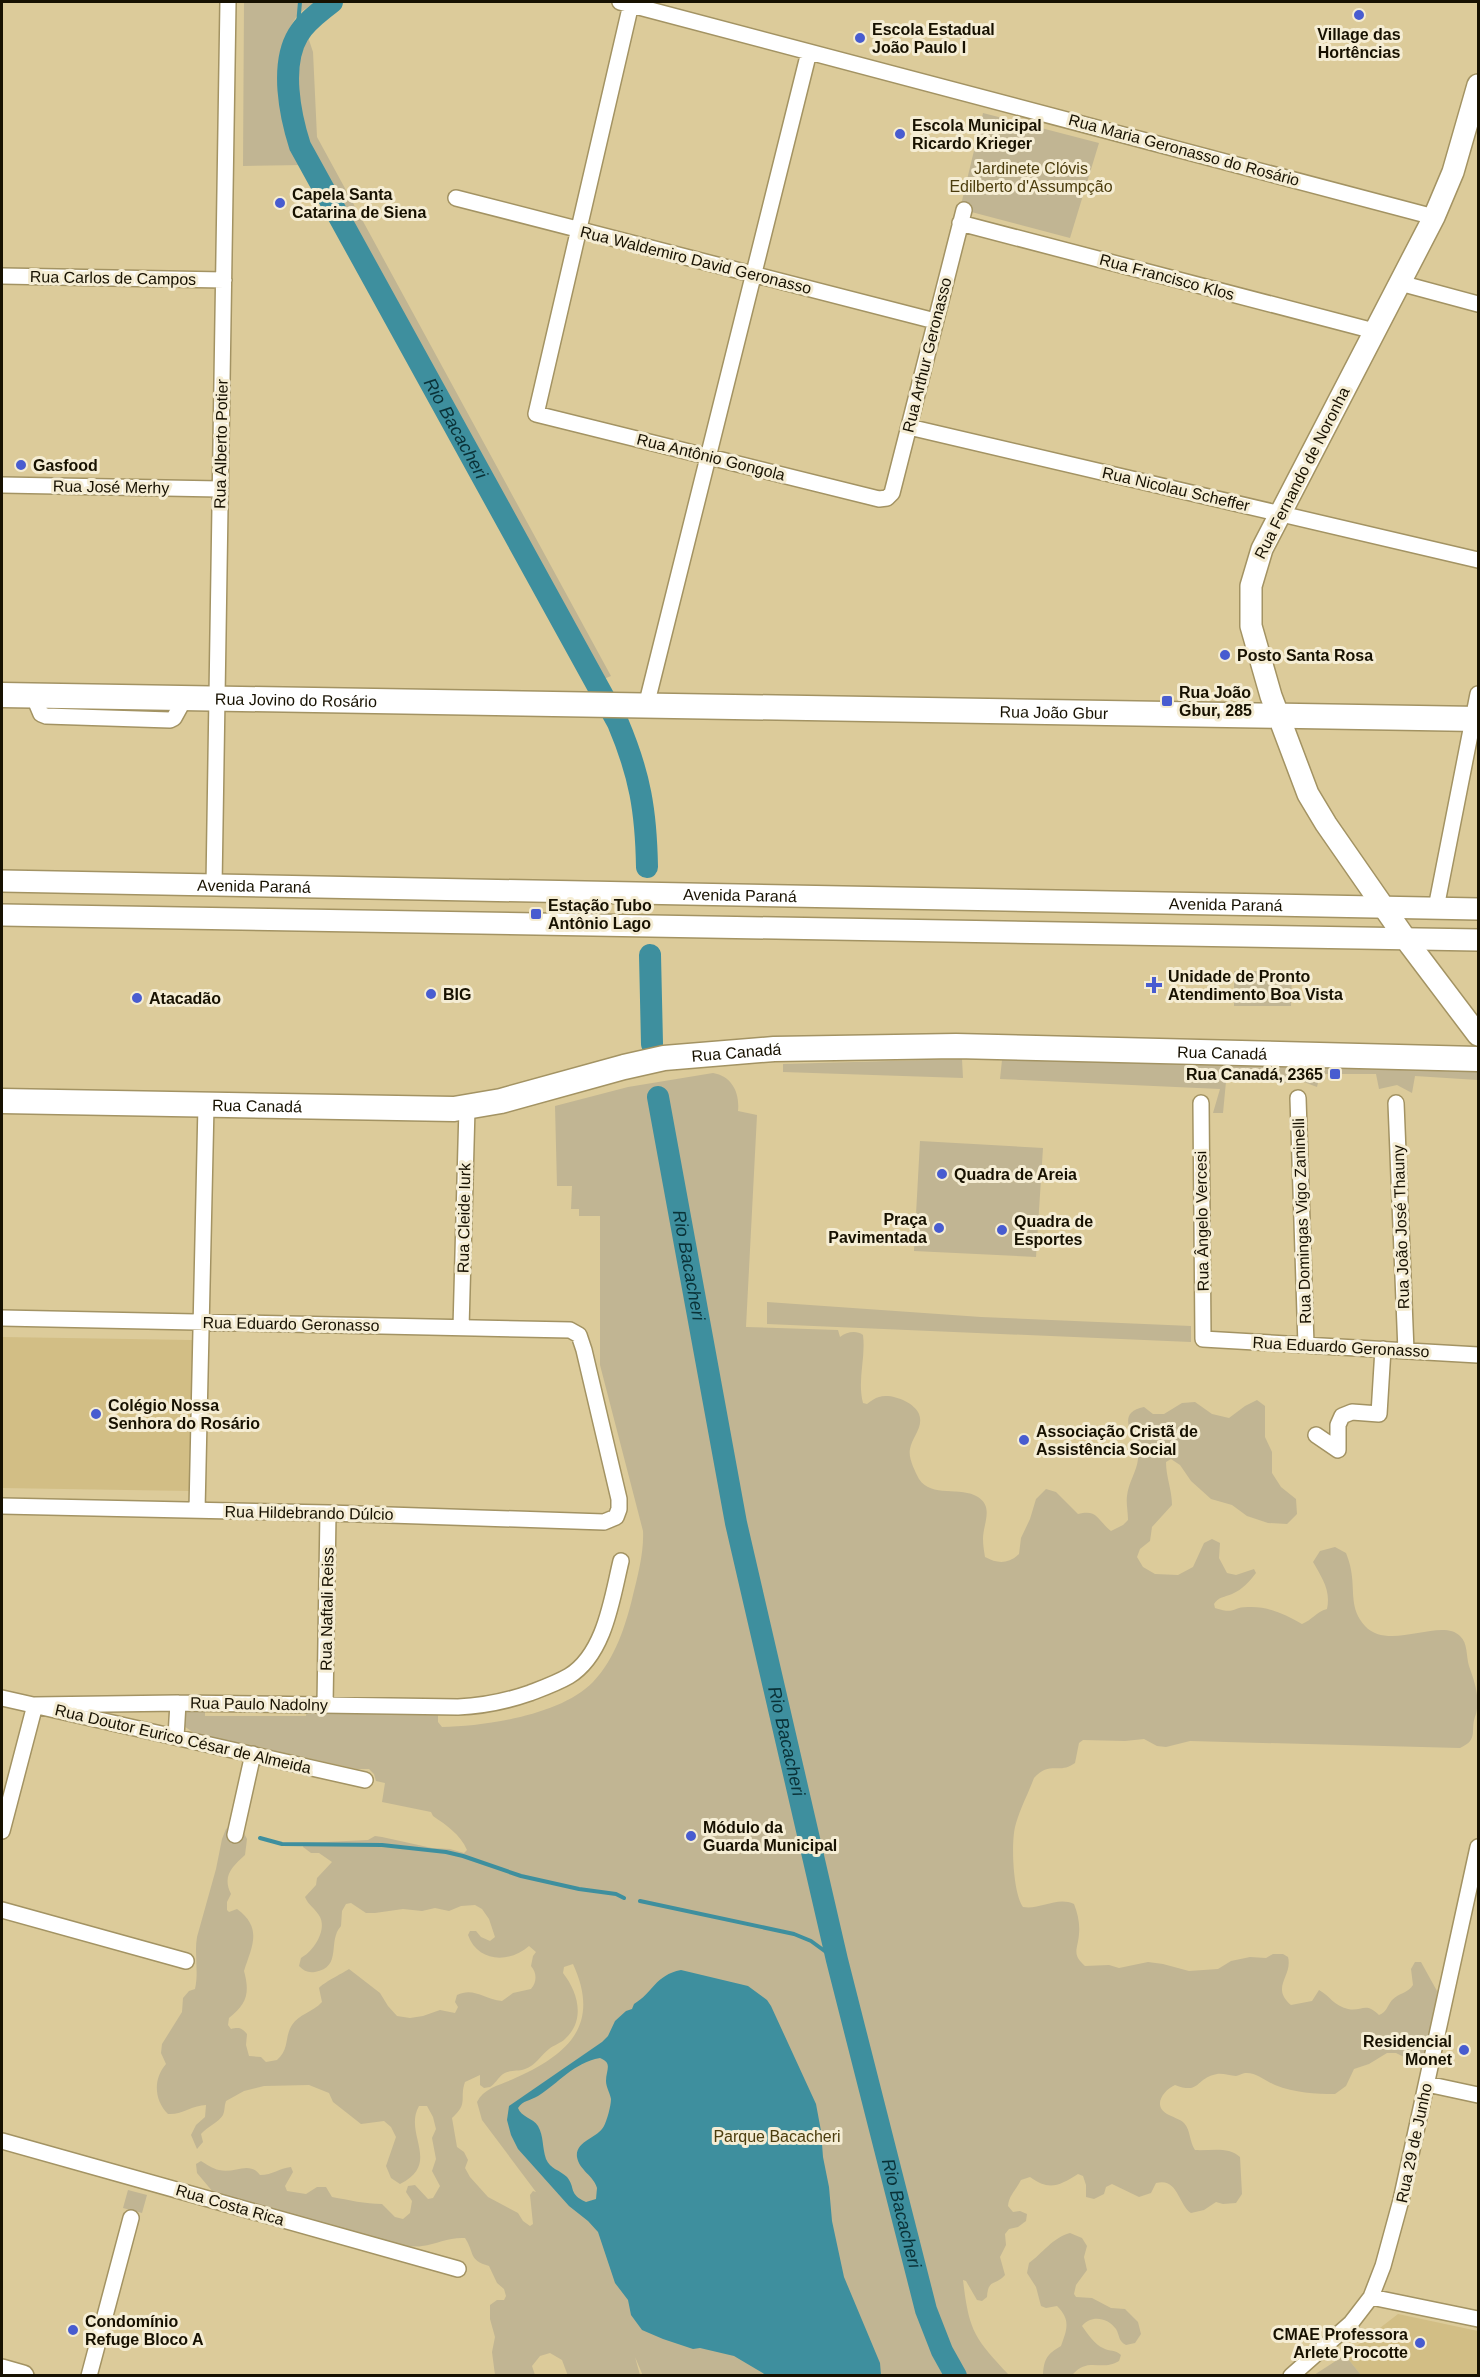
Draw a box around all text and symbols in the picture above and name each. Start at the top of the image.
marker: Village das Hortências [1352,8,1366,22]
place label: Escola Estadual João Paulo I [872,21,995,56]
place label: Village das Hortências [1317,26,1401,61]
marker: Escola Estadual João Paulo I [853,31,867,45]
street label: Rua Maria Geronasso do Rosário [1067,111,1301,189]
place label: Escola Municipal Ricardo Krieger [912,117,1042,152]
marker: Escola Municipal Ricardo Krieger [893,127,907,141]
park label: Jardinete Clóvis Edilberto d'Assumpção [949,160,1113,195]
place label: Capela Santa Catarina de Siena [292,186,426,221]
marker: Capela Santa Catarina de Siena [273,196,287,210]
street label: Rua Waldemiro David Geronasso [579,223,813,297]
street label: Rua Francisco Klos [1098,251,1236,303]
street label: Rua Carlos de Campos [30,268,196,288]
street label: Rua Arthur Geronasso [899,276,955,434]
water label: Rio Bacacheri [420,374,492,483]
street label: Rua Alberto Potier [211,378,231,509]
street label: Rua Fernando de Noronha [1251,384,1353,562]
street label: Rua Antônio Gongola [635,430,787,484]
place label: Gasfood [33,457,98,474]
marker: Gasfood [14,458,28,472]
street label: Rua Nicolau Scheffer [1101,464,1252,514]
street label: Rua José Merhy [53,477,169,497]
place label: Posto Santa Rosa [1237,647,1373,664]
marker: Posto Santa Rosa [1218,648,1232,662]
place label: Rua João Gbur, 285 [1179,684,1252,719]
street label: Rua Jovino do Rosário [215,690,377,710]
marker: Rua João Gbur, 285 [1160,694,1174,708]
street label: Rua João Gbur [999,703,1109,721]
street label: Avenida Paraná [197,876,311,895]
street label: Avenida Paraná [683,885,797,905]
street label: Avenida Paraná [1169,895,1283,914]
place label: Estação Tubo Antônio Lago [548,897,652,932]
marker: Estação Tubo Antônio Lago [529,907,543,921]
place label: Unidade de Pronto Atendimento Boa Vista [1168,968,1343,1003]
marker: Unidade de Pronto Atendimento Boa Vista [1145,976,1163,994]
place label: BIG [443,986,471,1003]
marker: BIG [424,987,438,1001]
place label: Atacadão [149,990,221,1007]
marker: Atacadão [130,991,144,1005]
street label: Rua Canadá [691,1040,781,1064]
street label: Rua Canadá [1177,1043,1267,1062]
place label: Rua Canadá, 2365 [1186,1066,1323,1083]
marker: Rua Canadá, 2365 [1328,1067,1342,1081]
street label: Rua Canadá [212,1096,302,1115]
street label: Rua Domingas Vigo Zaninelli [1290,1118,1314,1324]
street label: Rua João José Thauny [1390,1145,1412,1309]
street label: Rua Ângelo Vercesi [1191,1151,1212,1291]
street label: Rua Cleide Iurk [455,1162,473,1273]
place label: Quadra de Areia [954,1166,1077,1183]
marker: Quadra de Areia [935,1167,949,1181]
water label: Rio Bacacheri [669,1208,709,1323]
place label: Praça Pavimentada [828,1211,927,1246]
place label: Quadra de Esportes [1014,1213,1093,1248]
marker: Praça Pavimentada [932,1221,946,1235]
marker: Quadra de Esportes [995,1223,1009,1237]
street label: Rua Eduardo Geronasso [202,1314,380,1334]
street label: Rua Eduardo Geronasso [1252,1334,1430,1360]
place label: Colégio Nossa Senhora do Rosário [108,1397,260,1432]
marker: Colégio Nossa Senhora do Rosário [89,1407,103,1421]
place label: Associação Cristã de Assistência Social [1036,1423,1198,1458]
marker: Associação Cristã de Assistência Social [1017,1433,1031,1447]
street label: Rua Hildebrando Dúlcio [224,1503,394,1523]
street label: Rua Naftali Reiss [317,1547,337,1671]
water label: Rio Bacacheri [764,1684,809,1799]
street label: Rua Paulo Nadolny [190,1694,328,1714]
street label: Rua Doutor Eurico César de Almeida [53,1701,313,1777]
place label: Módulo da Guarda Municipal [703,1819,837,1854]
marker: Módulo da Guarda Municipal [684,1829,698,1843]
place label: Residencial Monet [1363,2033,1453,2068]
marker: Residencial Monet [1457,2043,1471,2057]
street label: Rua 29 de Junho [1393,2082,1435,2204]
park label: Parque Bacacheri [713,2128,841,2145]
water label: Rio Bacacheri [878,2157,925,2271]
street label: Rua Costa Rica [174,2181,286,2229]
place label: Condomínio Refuge Bloco A [85,2313,204,2348]
marker: Condomínio Refuge Bloco A [66,2323,80,2337]
place label: CMAE Professora Arlete Procotte [1273,2326,1408,2361]
marker: CMAE Professora Arlete Procotte [1413,2336,1427,2350]

